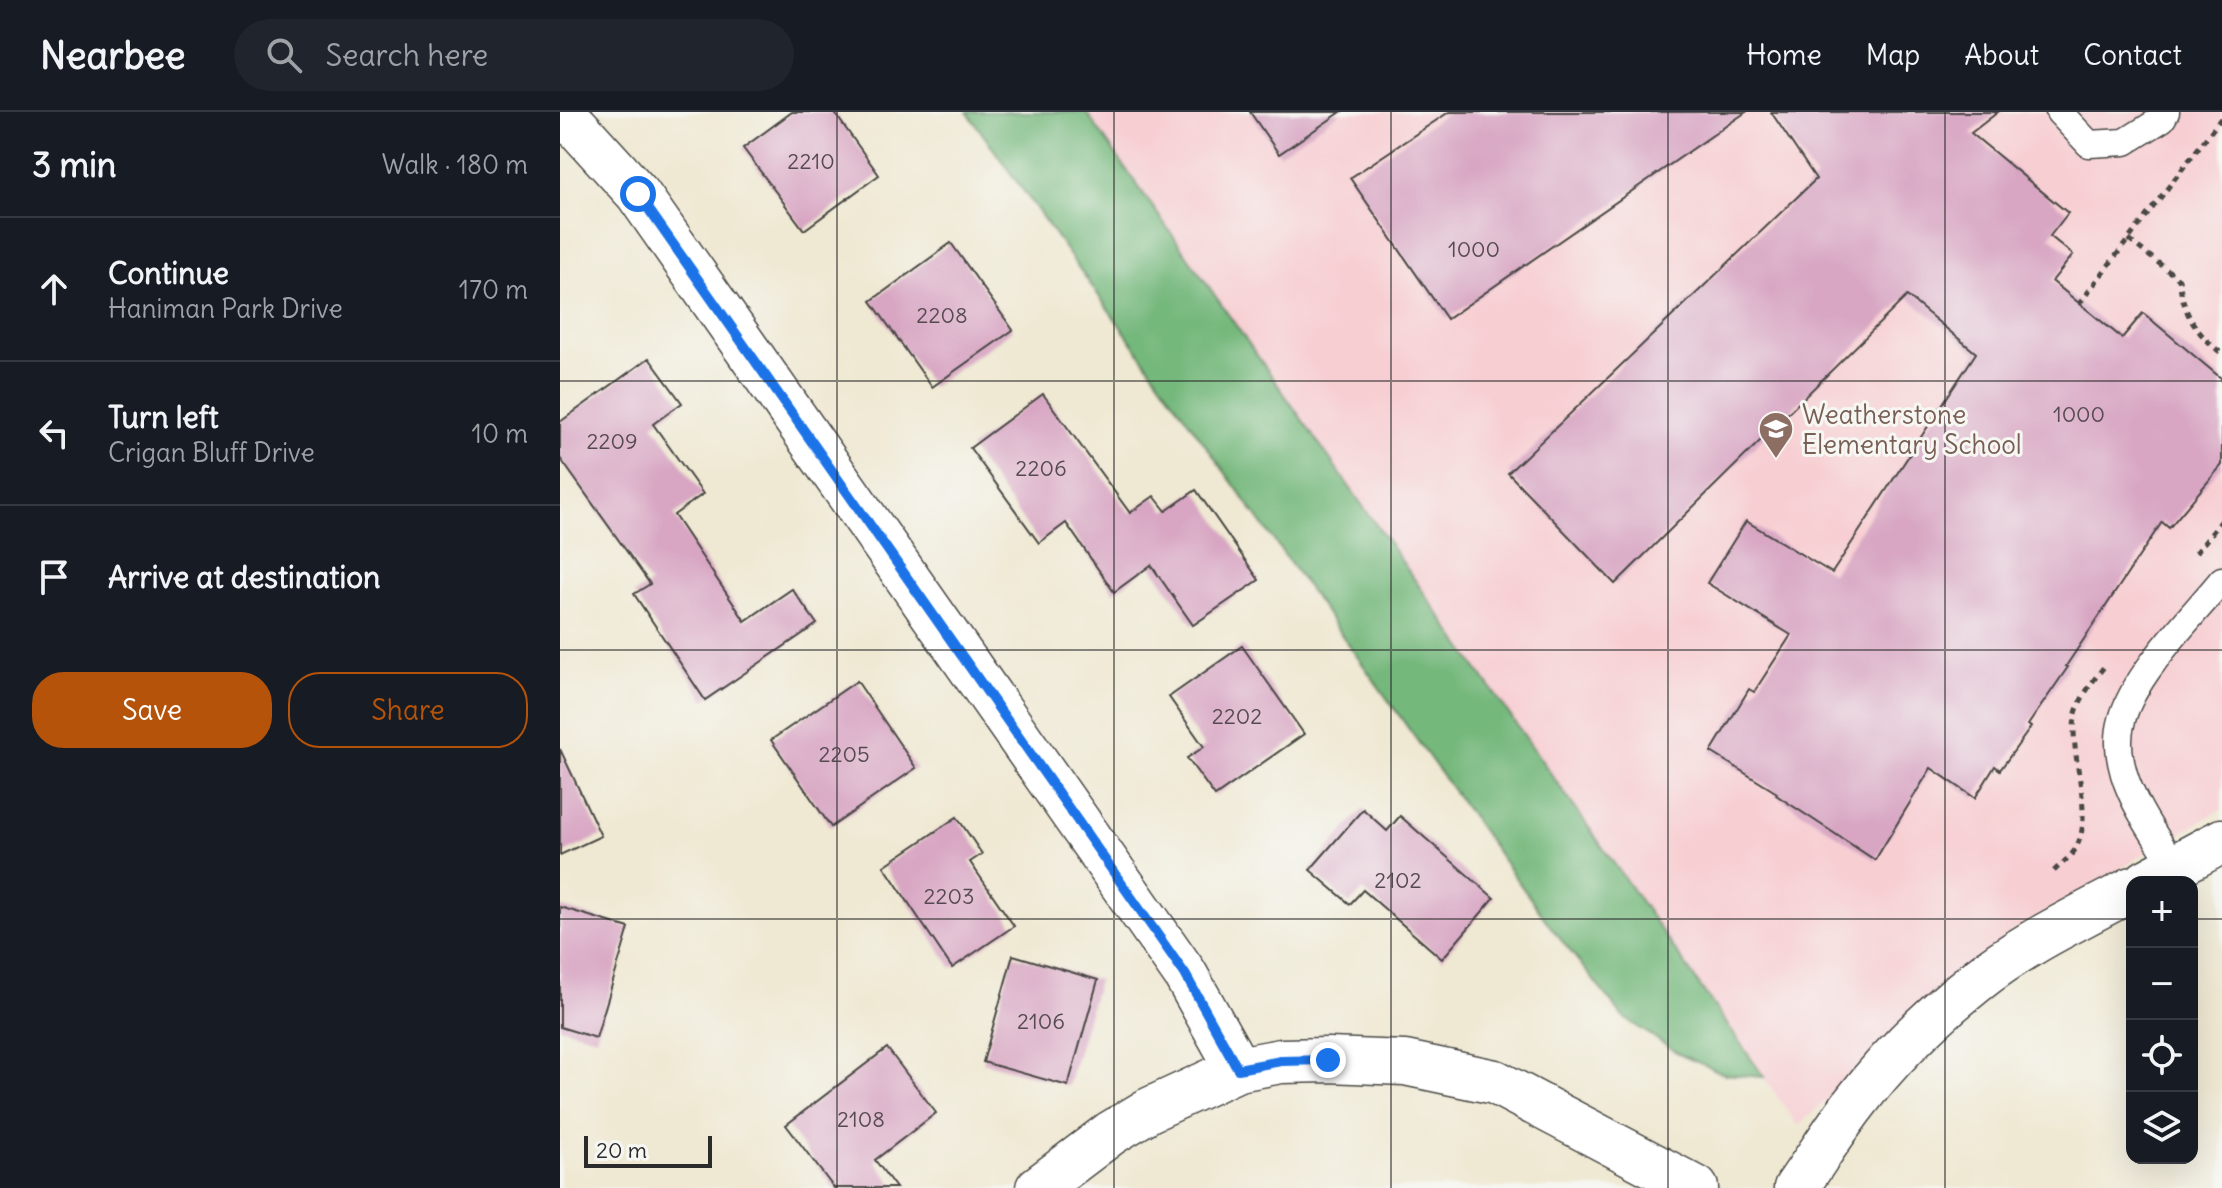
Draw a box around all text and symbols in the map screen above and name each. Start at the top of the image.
search box [234,19,794,91]
text: Nearbee [40,32,186,79]
icon: search [262,33,306,77]
text: Search here [326,36,488,74]
text: Home [1746,37,1822,73]
text: Map [1866,37,1920,73]
text: About [1964,37,2039,73]
text: Contact [2083,37,2182,73]
text: 3 min [32,143,117,186]
house number: 2210 [787,147,835,175]
text: Walk · 180 m [382,148,528,181]
route start [620,176,656,212]
house number: 1000 [1448,235,1500,263]
text: Continue [108,254,229,292]
icon: ahead [32,267,76,311]
text: 170 m [459,273,528,306]
text: Haniman Park Drive [108,292,343,325]
house number: 2208 [916,301,968,329]
text: Turn left [108,398,219,436]
place label: Weatherstone Elementary School [1802,398,2022,461]
house number: 1000 [2053,400,2105,428]
school or university icon: Weatherstone Elementary School [1757,410,1795,460]
icon: left [32,411,76,455]
text: 10 m [472,417,528,450]
house number: 2209 [586,427,638,455]
text: Crigan Bluff Drive [108,436,315,469]
house number: 2206 [1015,454,1067,482]
icon: arrive [32,555,76,599]
text: Arrive at destination [108,558,380,596]
button: Save [32,672,272,748]
button: Share [288,672,528,748]
house number: 2202 [1212,702,1262,730]
house number: 2205 [818,740,870,768]
house number: 2102 [1374,866,1422,894]
map controls [2126,876,2198,1164]
button: + [2126,876,2198,948]
house number: 2203 [923,882,975,910]
button: − [2126,948,2198,1020]
house number: 2106 [1017,1007,1065,1035]
button: locate [2126,1020,2198,1092]
route end [1310,1042,1346,1078]
button: layers [2126,1092,2198,1164]
house number: 2108 [837,1105,885,1133]
scale bar [584,1132,712,1168]
text: 20 m [596,1136,647,1164]

